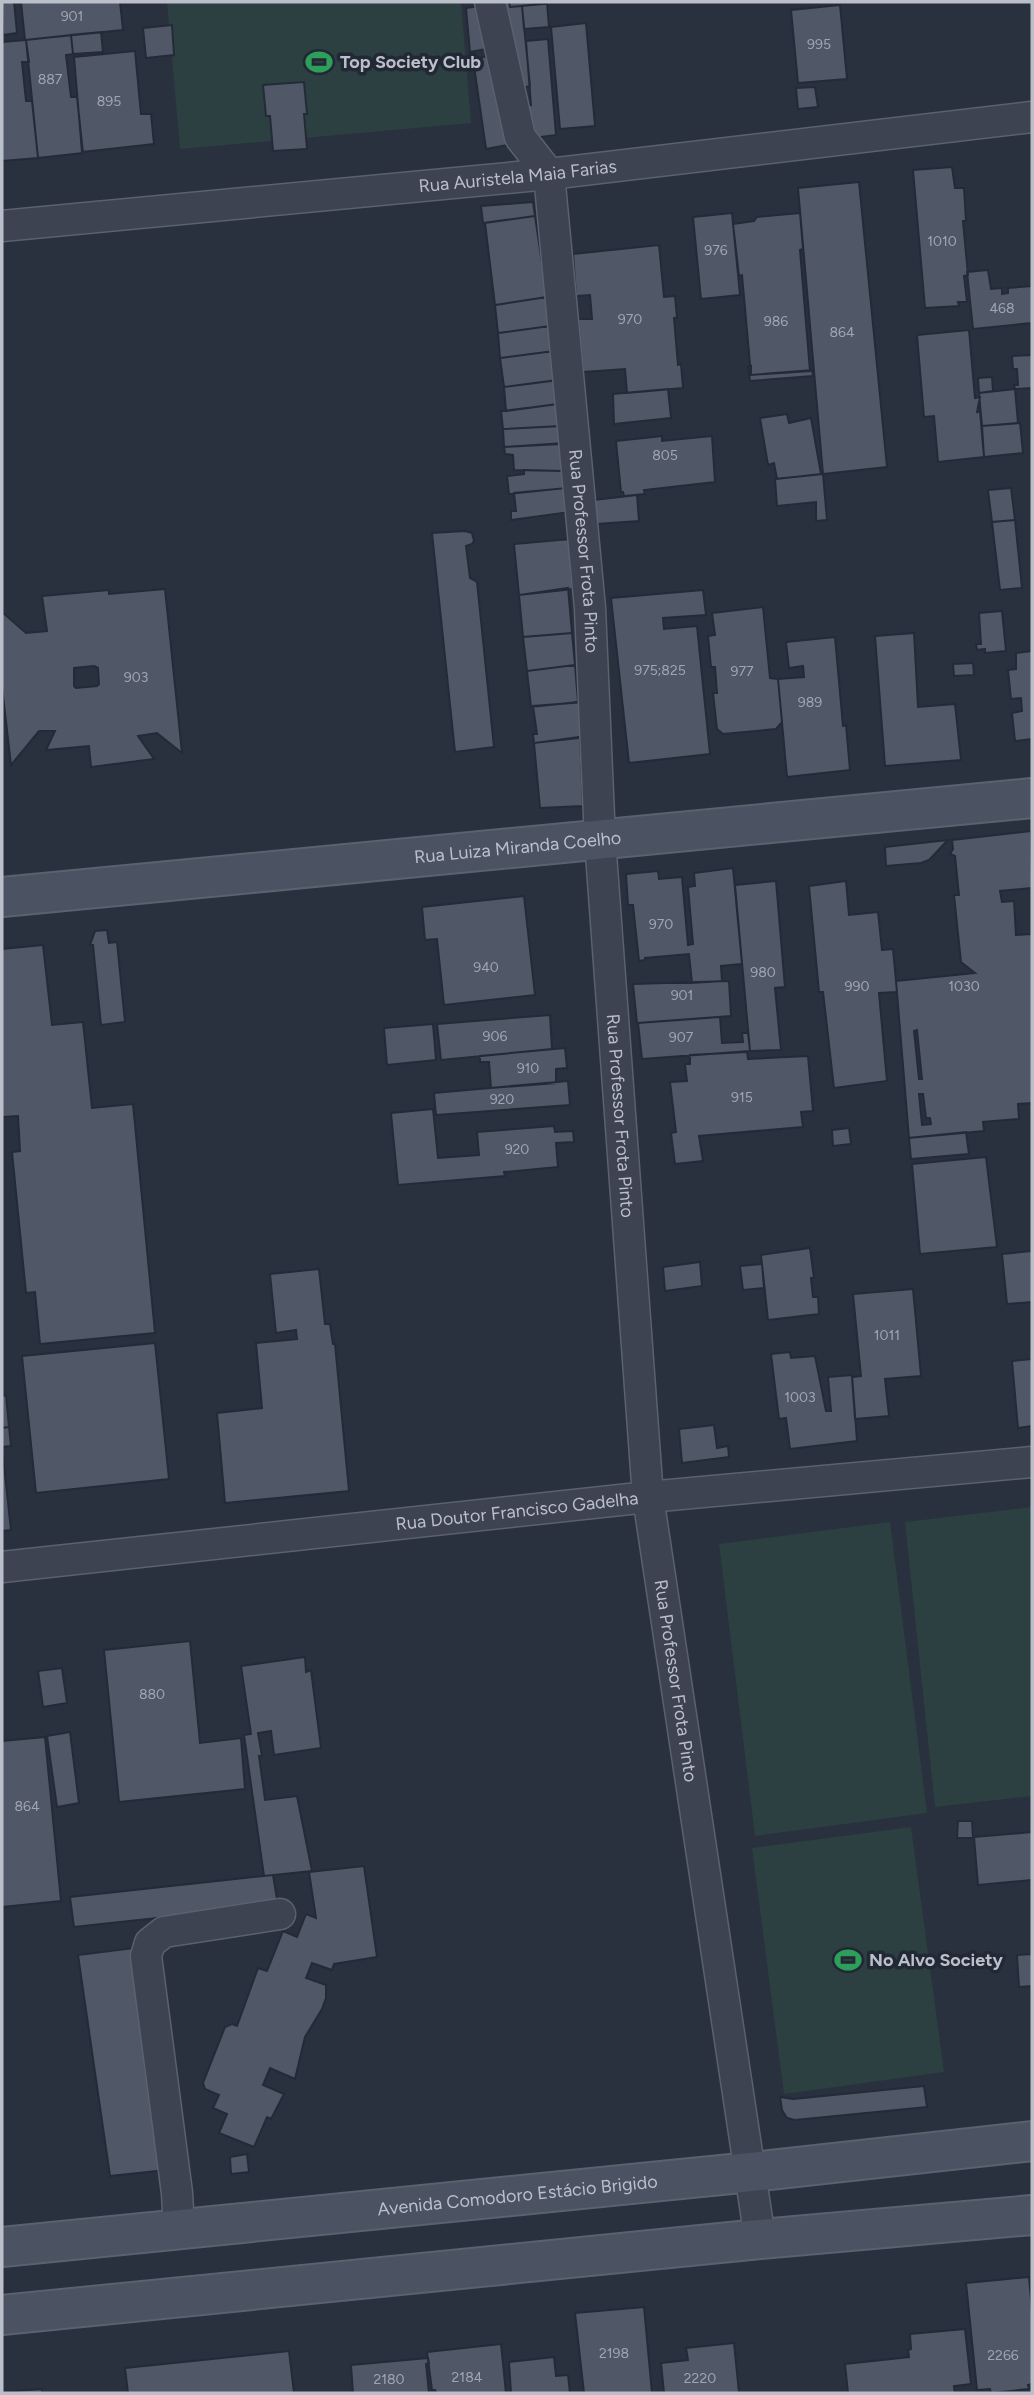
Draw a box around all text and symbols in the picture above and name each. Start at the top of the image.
house number: 901 [61,8,83,25]
house number: 995 [807,36,831,53]
sports icon: Top Society Club [304,47,334,77]
place label: Top Society Club [340,51,481,73]
house number: 887 [38,71,63,88]
house number: 895 [97,93,121,110]
street label: Rua Auristela Maia Farias [418,155,618,197]
house number: 1010 [927,233,957,250]
house number: 976 [704,242,728,259]
house number: 468 [989,300,1015,317]
house number: 970 [618,311,642,328]
house number: 986 [764,313,788,330]
house number: 864 [829,324,855,341]
house number: 805 [652,447,678,464]
street label: Rua Professor Frota Pinto [564,448,603,653]
house number: 975;825 [634,662,686,679]
house number: 977 [731,663,754,680]
house number: 903 [124,669,148,686]
house number: 989 [798,694,822,711]
street label: Rua Luiza Miranda Coelho [413,827,622,868]
house number: 970 [649,916,673,933]
house number: 940 [473,959,499,976]
house number: 980 [750,964,776,981]
house number: 990 [845,978,869,995]
house number: 1030 [948,978,980,995]
house number: 901 [671,987,693,1004]
street label: Rua Professor Frota Pinto [602,1013,639,1219]
house number: 906 [483,1028,507,1045]
house number: 907 [669,1029,694,1046]
house number: 910 [517,1060,539,1077]
house number: 915 [731,1089,753,1106]
house number: 920 [490,1091,514,1108]
house number: 920 [505,1141,529,1158]
house number: 1011 [874,1327,900,1344]
house number: 1003 [784,1389,816,1406]
street label: Rua Doutor Francisco Gadelha [395,1487,639,1535]
street label: Rua Professor Frota Pinto [650,1578,702,1783]
house number: 880 [139,1686,165,1703]
house number: 864 [14,1798,40,1815]
sports icon: No Alvo Society [833,1945,863,1975]
place label: No Alvo Society [869,1949,1004,1971]
street label: Avenida Comodoro Estácio Brigido [376,2170,659,2220]
house number: 2198 [599,2345,629,2362]
house number: 2266 [987,2347,1019,2364]
house number: 2184 [452,2369,483,2386]
house number: 2220 [684,2370,716,2387]
house number: 2180 [373,2371,405,2388]

